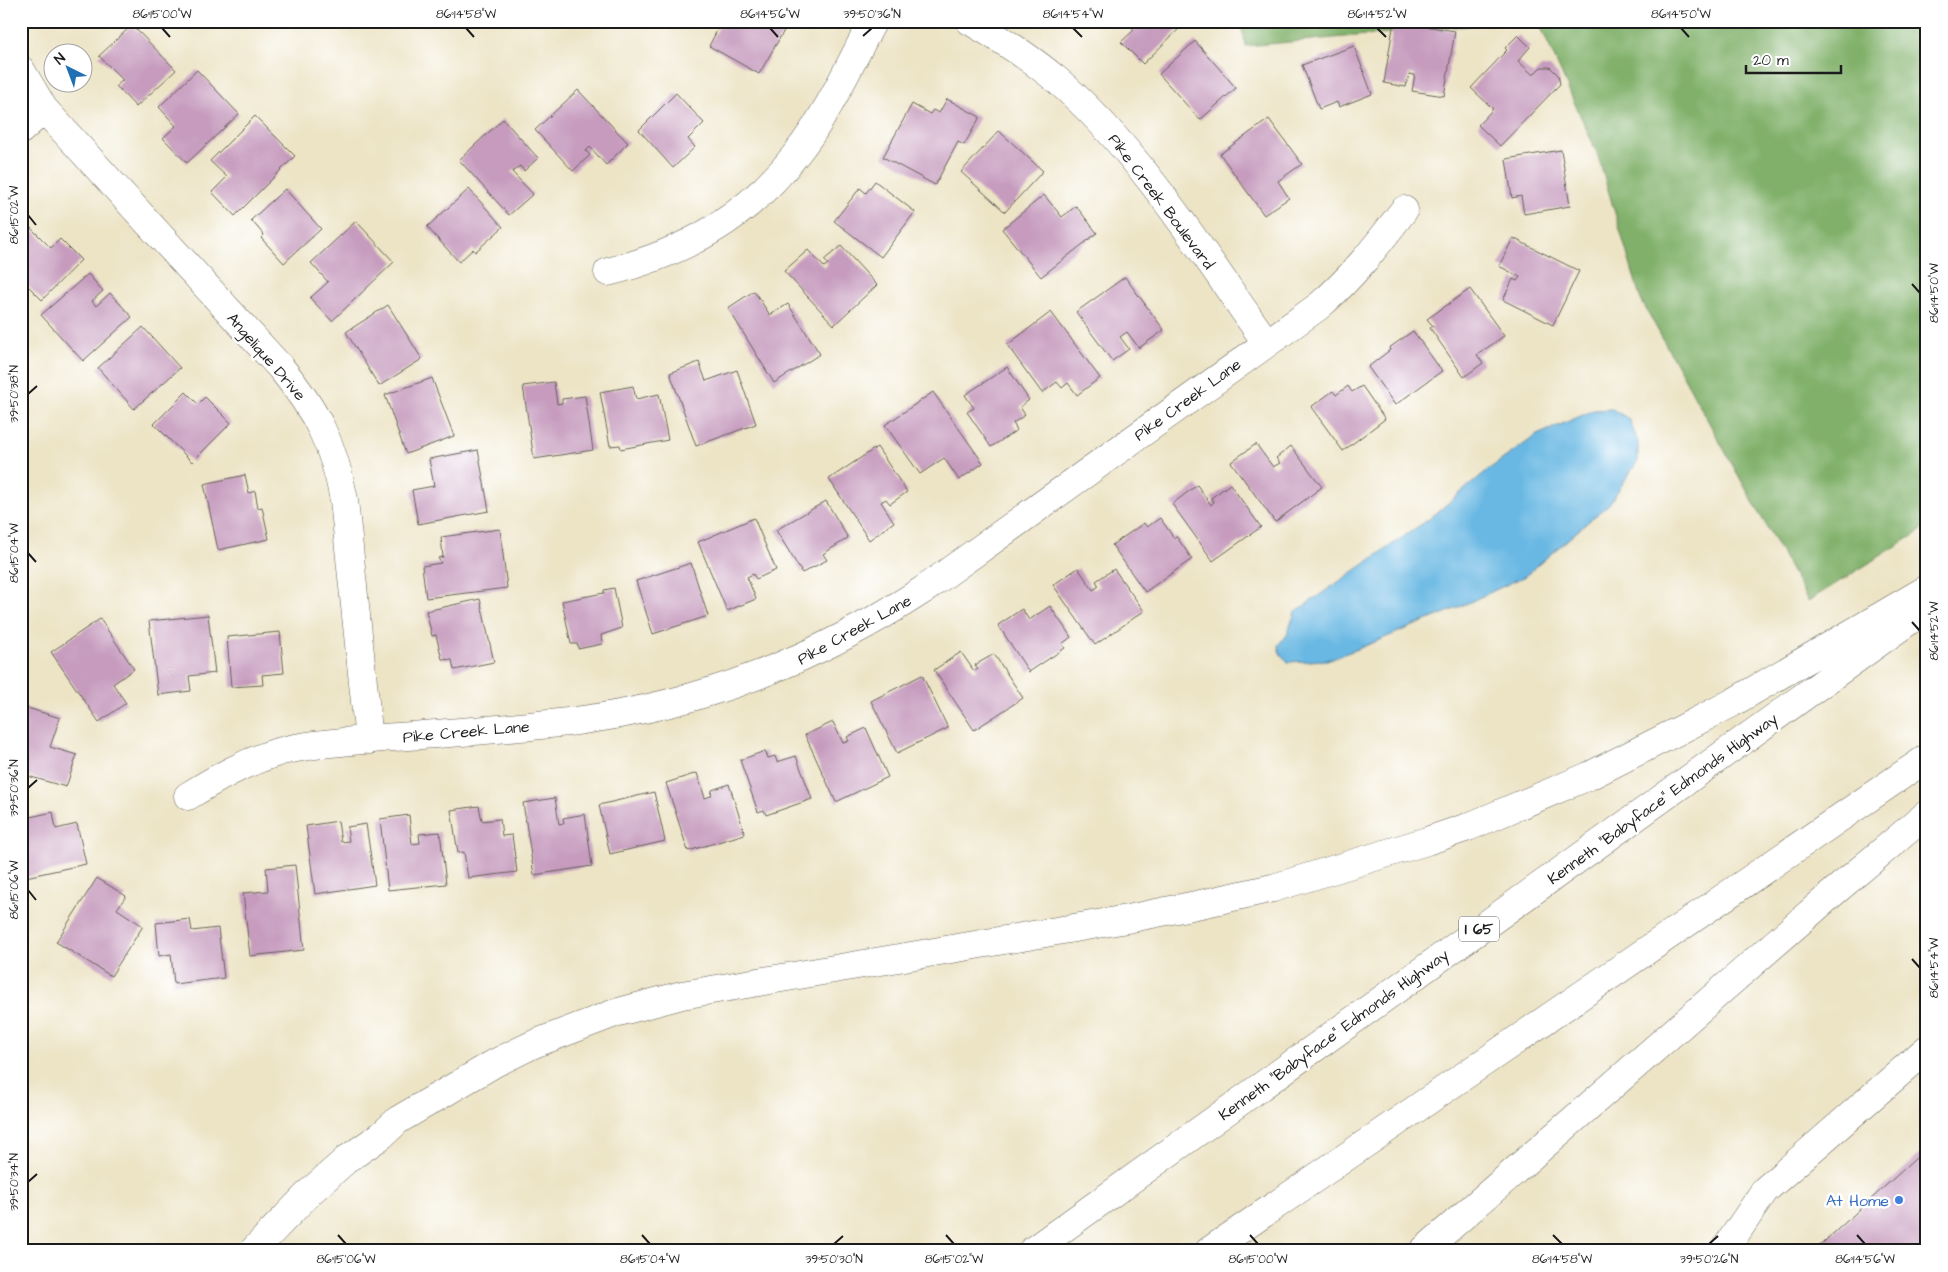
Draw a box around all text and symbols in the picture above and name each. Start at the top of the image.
text: 86°15'00"W [132,6,192,23]
text: 86°14'58"W [436,6,497,23]
text: 86°14'56"W [740,6,801,23]
text: 39°50'36"N [843,6,901,23]
text: 86°14'54"W [1043,6,1104,23]
text: 86°14'52"W [1347,6,1407,23]
text: 86°14'50"W [1651,6,1712,23]
north arrow [42,42,92,92]
scale bar [1746,42,1840,74]
text: N [50,49,70,69]
text: 20 m [1753,50,1789,71]
street label: Pike Creek Boulevard [1103,129,1219,274]
text: 86°15'02"W [6,185,23,244]
text: 86°14'50"W [1926,262,1943,323]
street label: Angelique Drive [221,308,311,406]
street label: Pike Creek Lane [1130,353,1246,446]
text: 39°50'38"N [6,365,23,423]
text: 86°15'04"W [6,522,23,583]
street label: Pike Creek Lane [794,589,916,670]
text: 86°14'52"W [1926,601,1943,661]
street label: Kenneth "Babyface" Edmonds Highway [1543,708,1783,891]
street label: Pike Creek Lane [402,715,531,748]
text: 39°50'36"N [6,759,23,817]
text: 86°15'06"W [6,860,23,920]
road number: I 65 [1459,916,1499,942]
text: 86°14'54"W [1926,937,1943,998]
street label: Kenneth "Babyface" Edmonds Highway [1214,944,1454,1127]
text: 39°50'34"N [6,1152,23,1211]
place label: At Home [1826,1190,1889,1212]
marker: At Home [1893,1194,1905,1206]
text: 86°15'06"W [316,1251,376,1268]
text: 86°15'04"W [620,1251,681,1268]
text: 39°50'30"N [805,1251,863,1268]
text: 86°15'02"W [925,1251,984,1268]
text: 86°15'00"W [1228,1251,1288,1268]
text: 86°14'58"W [1532,1251,1593,1268]
text: 39°50'26"N [1680,1251,1739,1268]
text: 86°14'56"W [1835,1251,1896,1268]

